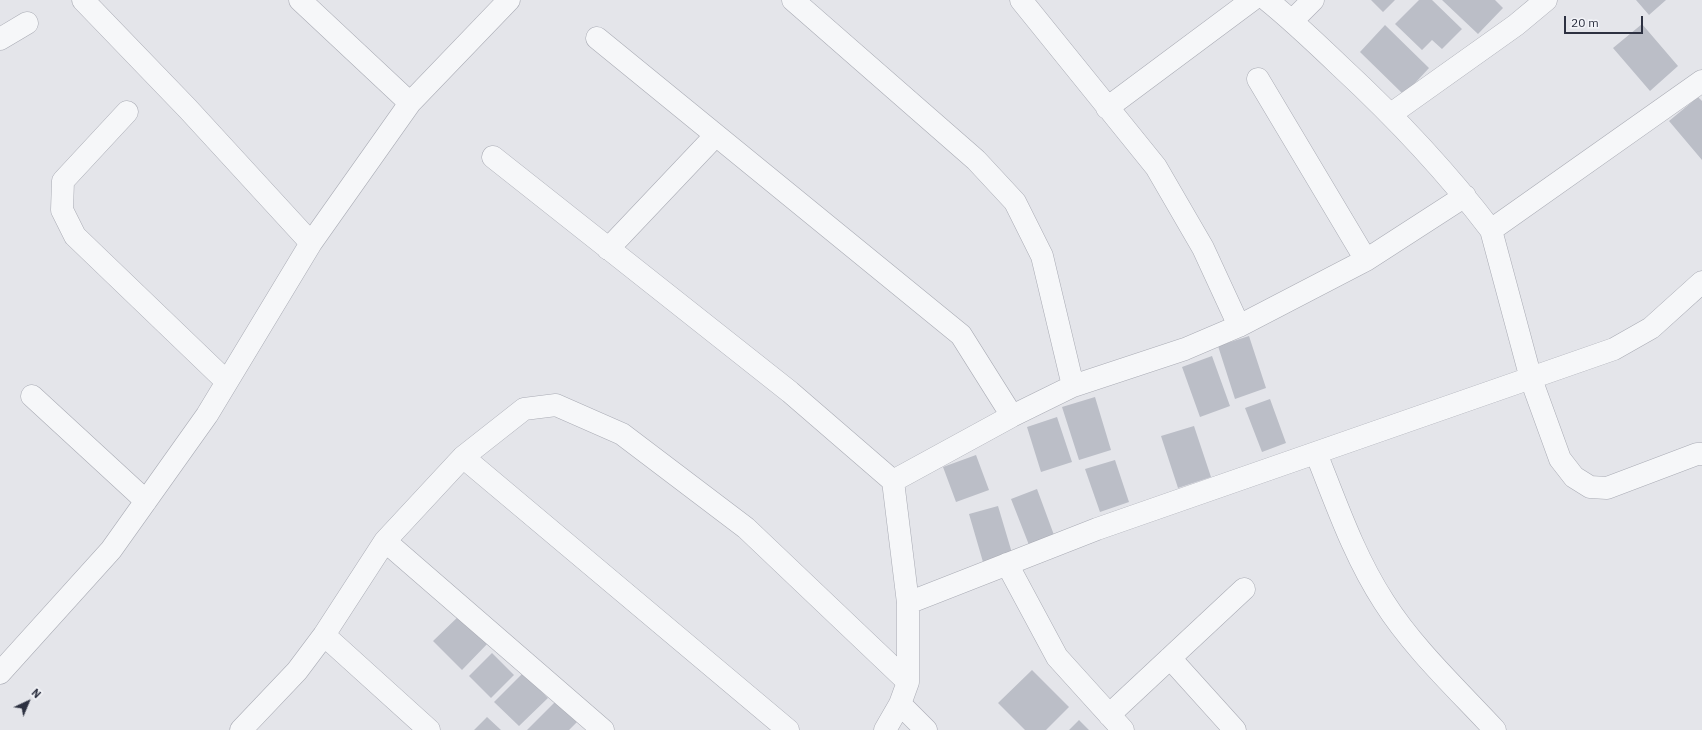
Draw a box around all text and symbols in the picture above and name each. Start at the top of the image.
scale bar [1566,8,1645,34]
text: 20 m [1571,15,1599,30]
north arrow [8,682,48,722]
text: N [29,686,44,701]

